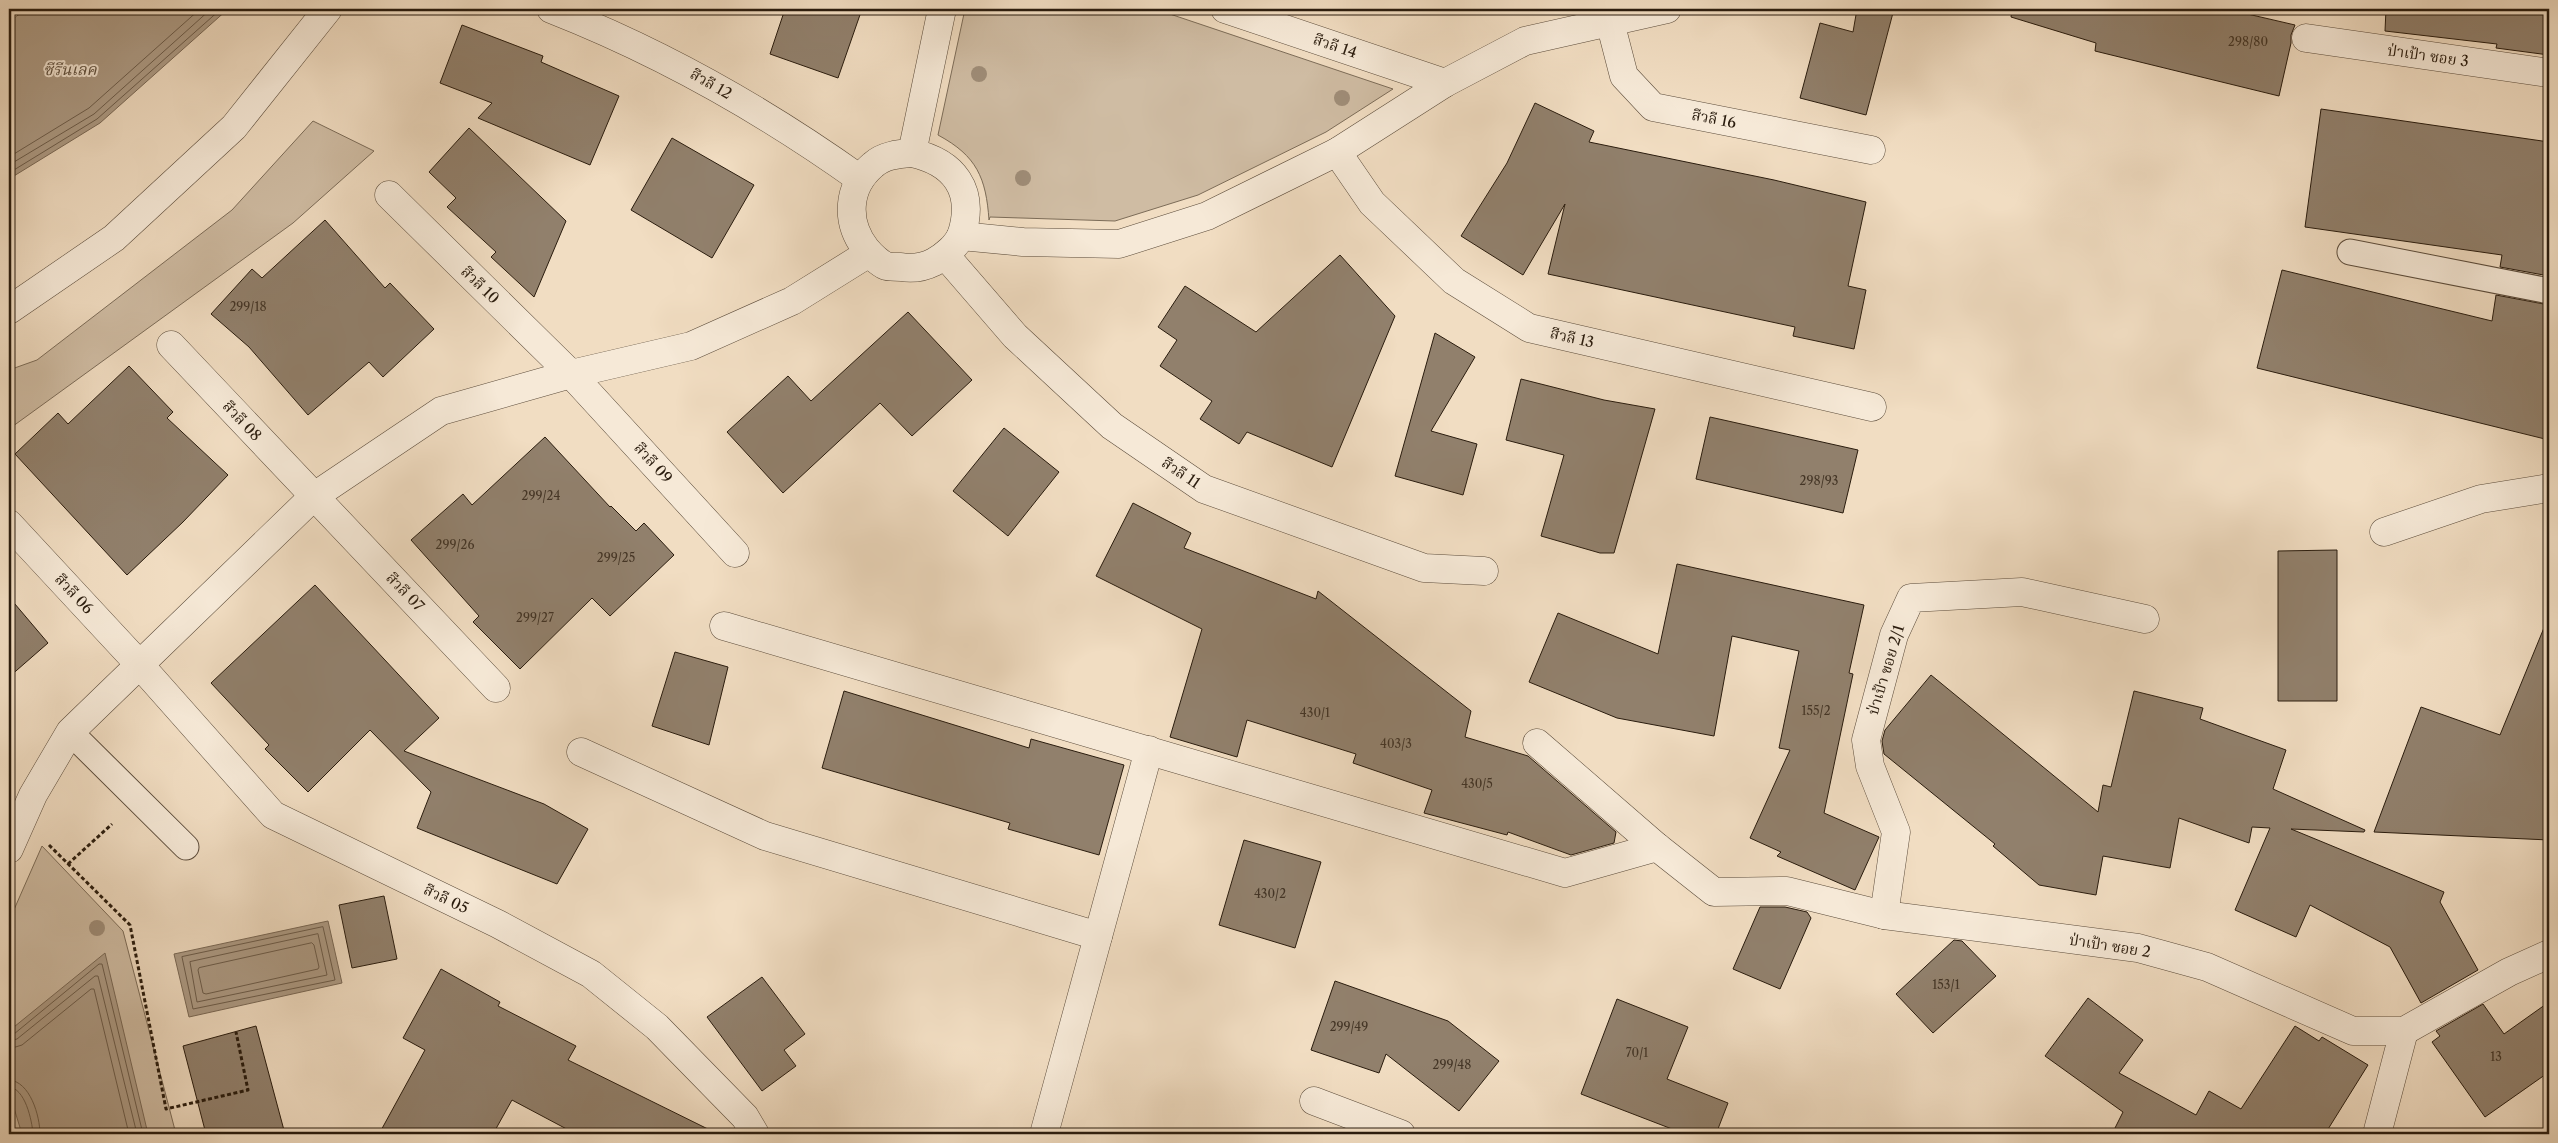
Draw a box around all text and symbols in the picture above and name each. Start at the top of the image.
street label: สีวลี 14 [1311,29,1360,62]
house number: 298/80 [2228,34,2268,49]
street label: ป่าเป้า ซอย 3 [2386,40,2470,71]
water label: ซีรีนเลค [43,59,98,79]
street label: สีวลี 12 [687,64,735,103]
street label: สีวลี 16 [1690,105,1738,132]
street label: สีวลี 10 [457,262,503,307]
house number: 299/18 [229,299,267,314]
street label: สีวลี 13 [1548,323,1596,352]
street label: สีวลี 08 [219,396,266,445]
street label: สีวลี 09 [630,438,677,487]
street label: สีวลี 11 [1158,453,1205,493]
house number: 298/93 [1800,473,1838,488]
house number: 299/24 [522,488,560,503]
house number: 299/26 [436,537,474,552]
house number: 299/25 [597,550,635,565]
street label: สีวลี 07 [382,568,429,616]
street label: สีวลี 06 [51,570,98,618]
house number: 299/27 [516,610,554,625]
street label: ป่าเป้า ขอย 2/1 [1863,622,1908,717]
house number: 155/2 [1801,703,1831,718]
house number: 430/1 [1300,705,1330,720]
house number: 403/3 [1380,736,1412,751]
house number: 430/5 [1461,776,1493,791]
street label: สีวลี 05 [421,880,472,918]
house number: 430/2 [1254,886,1286,901]
street label: ป่าเป้า ซอย 2 [2068,930,2152,961]
house number: 153/1 [1932,977,1960,992]
house number: 299/49 [1330,1019,1368,1034]
house number: 70/1 [1626,1045,1648,1060]
house number: 13 [2490,1049,2502,1064]
house number: 299/48 [1433,1057,1471,1072]

